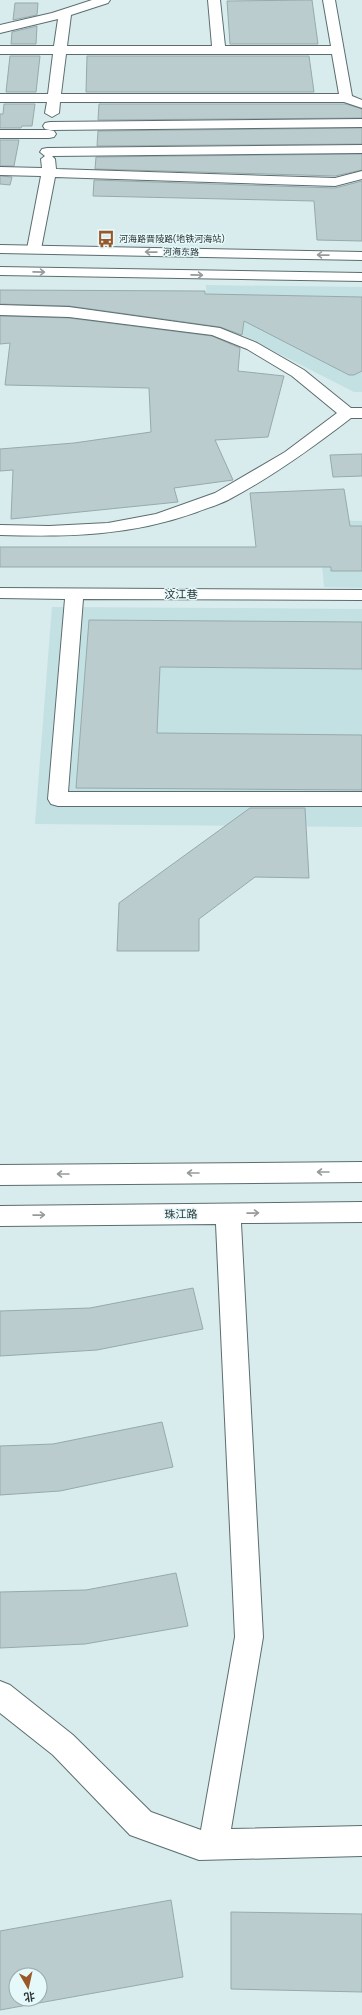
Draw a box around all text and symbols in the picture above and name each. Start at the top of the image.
bus stop icon: 河海路晋陵路(地铁河海站) [96,229,116,249]
place label: 河海路晋陵路(地铁河海站) [119,233,225,245]
street label: 河海东路 [163,246,199,258]
one-way arrow [145,248,158,256]
one-way arrow [317,251,330,259]
one-way arrow [32,268,45,276]
one-way arrow [190,271,203,278]
street label: 汶江巷 [165,587,198,601]
one-way arrow [317,1168,330,1176]
one-way arrow [187,1169,200,1177]
one-way arrow [57,1170,70,1178]
street label: 珠江路 [164,1207,198,1221]
one-way arrow [246,1209,259,1217]
one-way arrow [32,1212,45,1219]
north arrow [8,1967,48,2007]
text: 北 [23,1989,36,2005]

